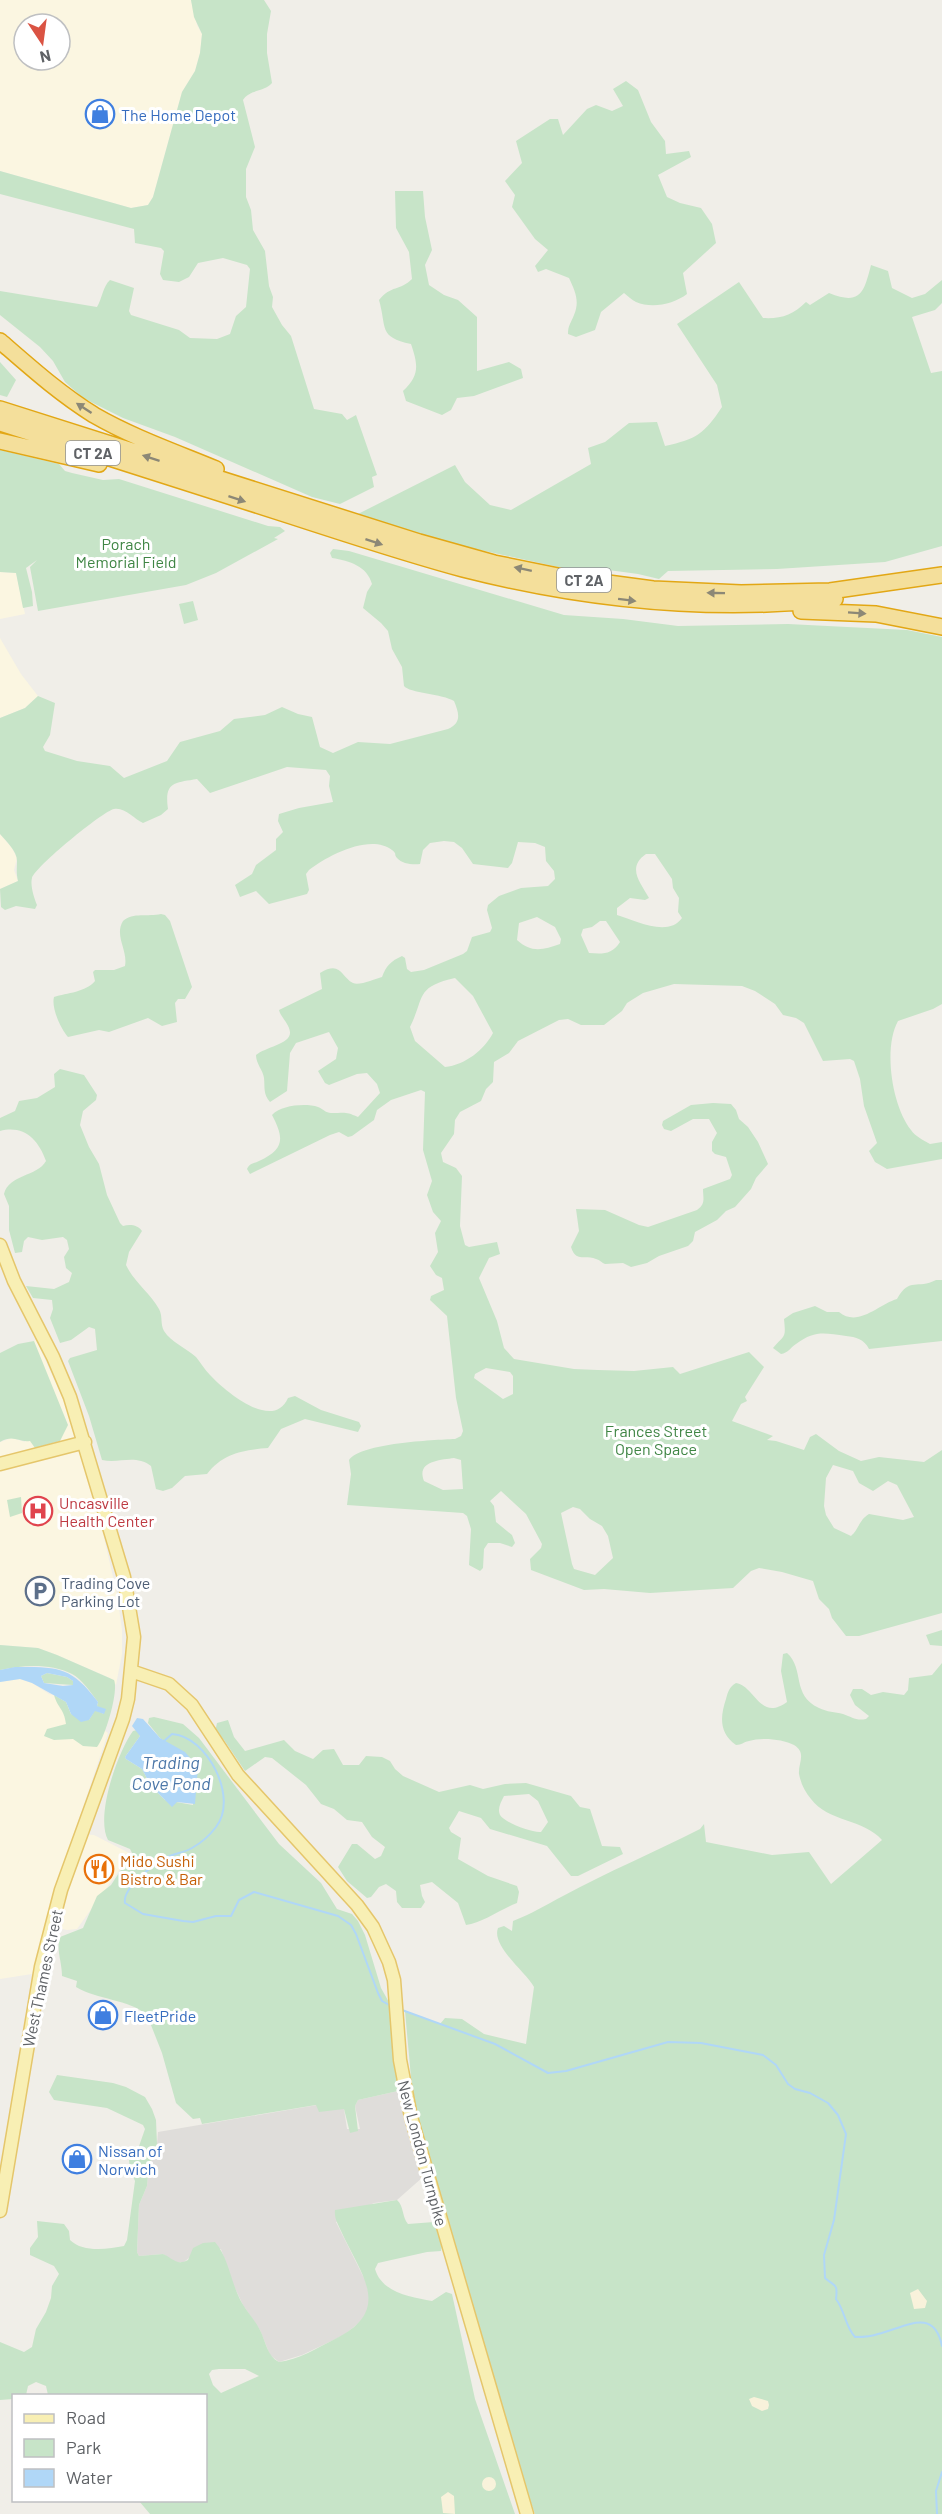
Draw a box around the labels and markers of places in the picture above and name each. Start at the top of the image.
shop icon: The Home Depot [84,98,116,130]
place label: The Home Depot [121,105,236,124]
place label: Uncasville Health Center [59,1493,154,1530]
hospital icon: Uncasville Health Center [22,1495,54,1527]
place label: Trading Cove Parking Lot [61,1573,150,1610]
parking icon: Trading Cove Parking Lot [24,1575,56,1607]
place label: Mido Sushi Bistro & Bar [120,1851,203,1888]
restaurant icon: Mido Sushi Bistro & Bar [83,1853,115,1885]
shop icon: FleetPride [87,1999,119,2031]
place label: FleetPride [124,2006,196,2025]
place label: Nissan of Norwich [98,2141,163,2178]
shop icon: Nissan of Norwich [61,2143,93,2175]

